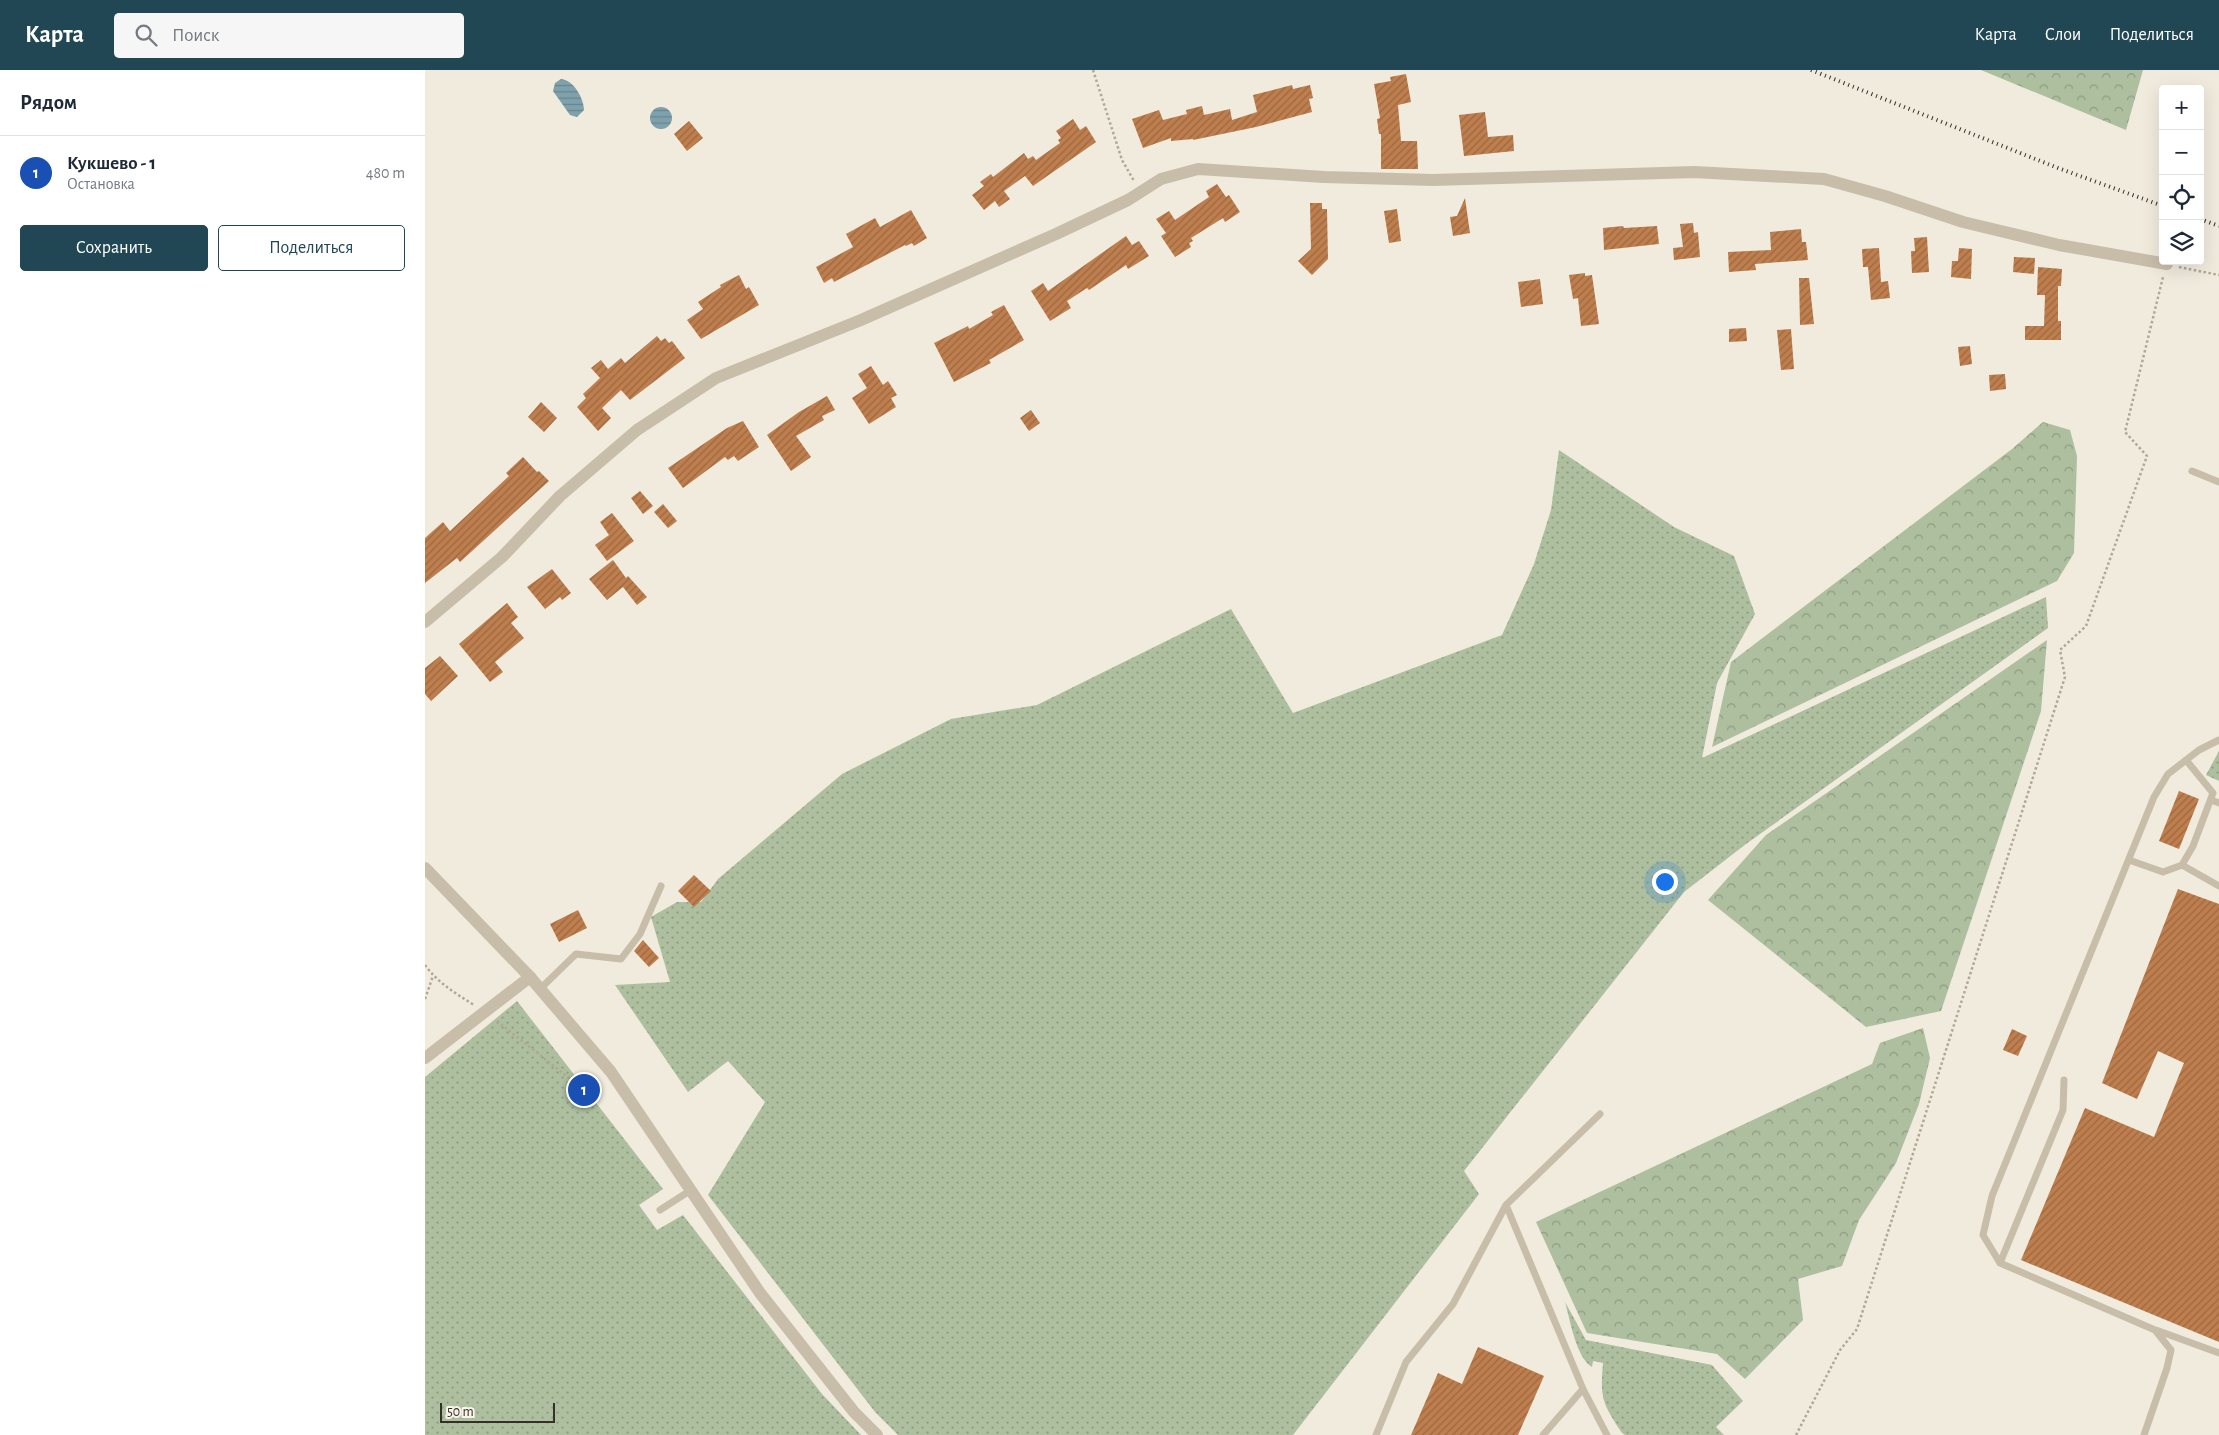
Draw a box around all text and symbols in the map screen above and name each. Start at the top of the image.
search box [114,13,464,58]
icon: search [132,21,160,49]
text: Карта [25,23,84,47]
text: Поиск [172,26,219,45]
text: Карта [1975,26,2017,44]
text: Слои [2045,26,2081,44]
text: Поделиться [2109,26,2194,44]
map controls [2159,85,2204,265]
button: + [2159,85,2204,130]
text: Рядом [20,92,77,113]
button: − [2159,130,2204,175]
text: Кукшево - 1 [67,154,156,173]
text: 1 [33,165,39,181]
text: 480 m [366,165,405,181]
button: locate [2159,175,2204,220]
text: Остановка [67,176,135,192]
button: layers [2159,220,2204,265]
button: Сохранить [20,225,208,271]
button: Поделиться [218,225,405,271]
your location [1652,869,1678,895]
pin: 1 [568,1071,600,1109]
scale bar [440,1400,555,1423]
text: 50 m [447,1405,474,1419]

